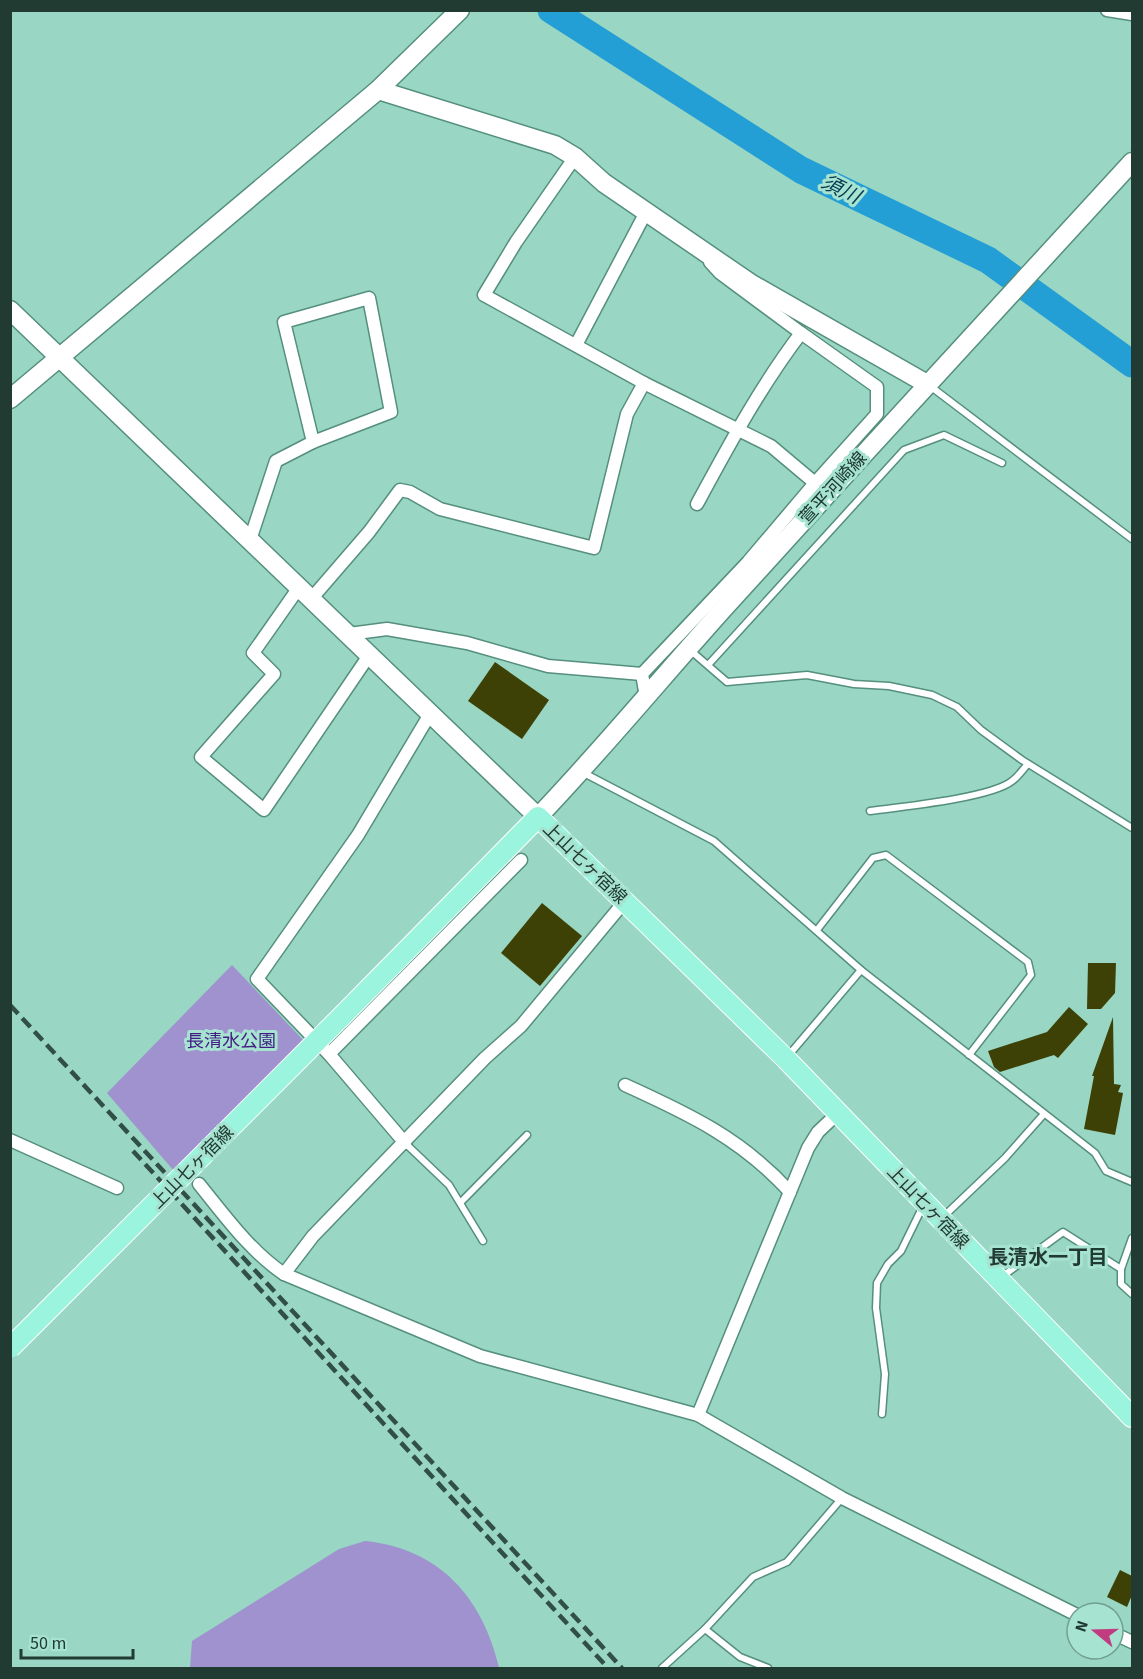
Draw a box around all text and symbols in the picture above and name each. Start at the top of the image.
water label: 須川 [816,169,866,212]
street label: 萱平河崎線 [794,447,873,530]
street label: 上山七ヶ宿線 [537,817,632,910]
park label: 長清水公園 [186,1029,276,1054]
street label: 上山七ヶ宿線 [145,1120,239,1214]
street label: 上山七ヶ宿線 [881,1160,974,1255]
district label: 長清水一丁目 [988,1244,1108,1272]
north arrow [1065,1601,1125,1661]
text: N [1070,1618,1094,1635]
scale bar [21,1622,134,1660]
text: 50 m [30,1631,66,1656]

